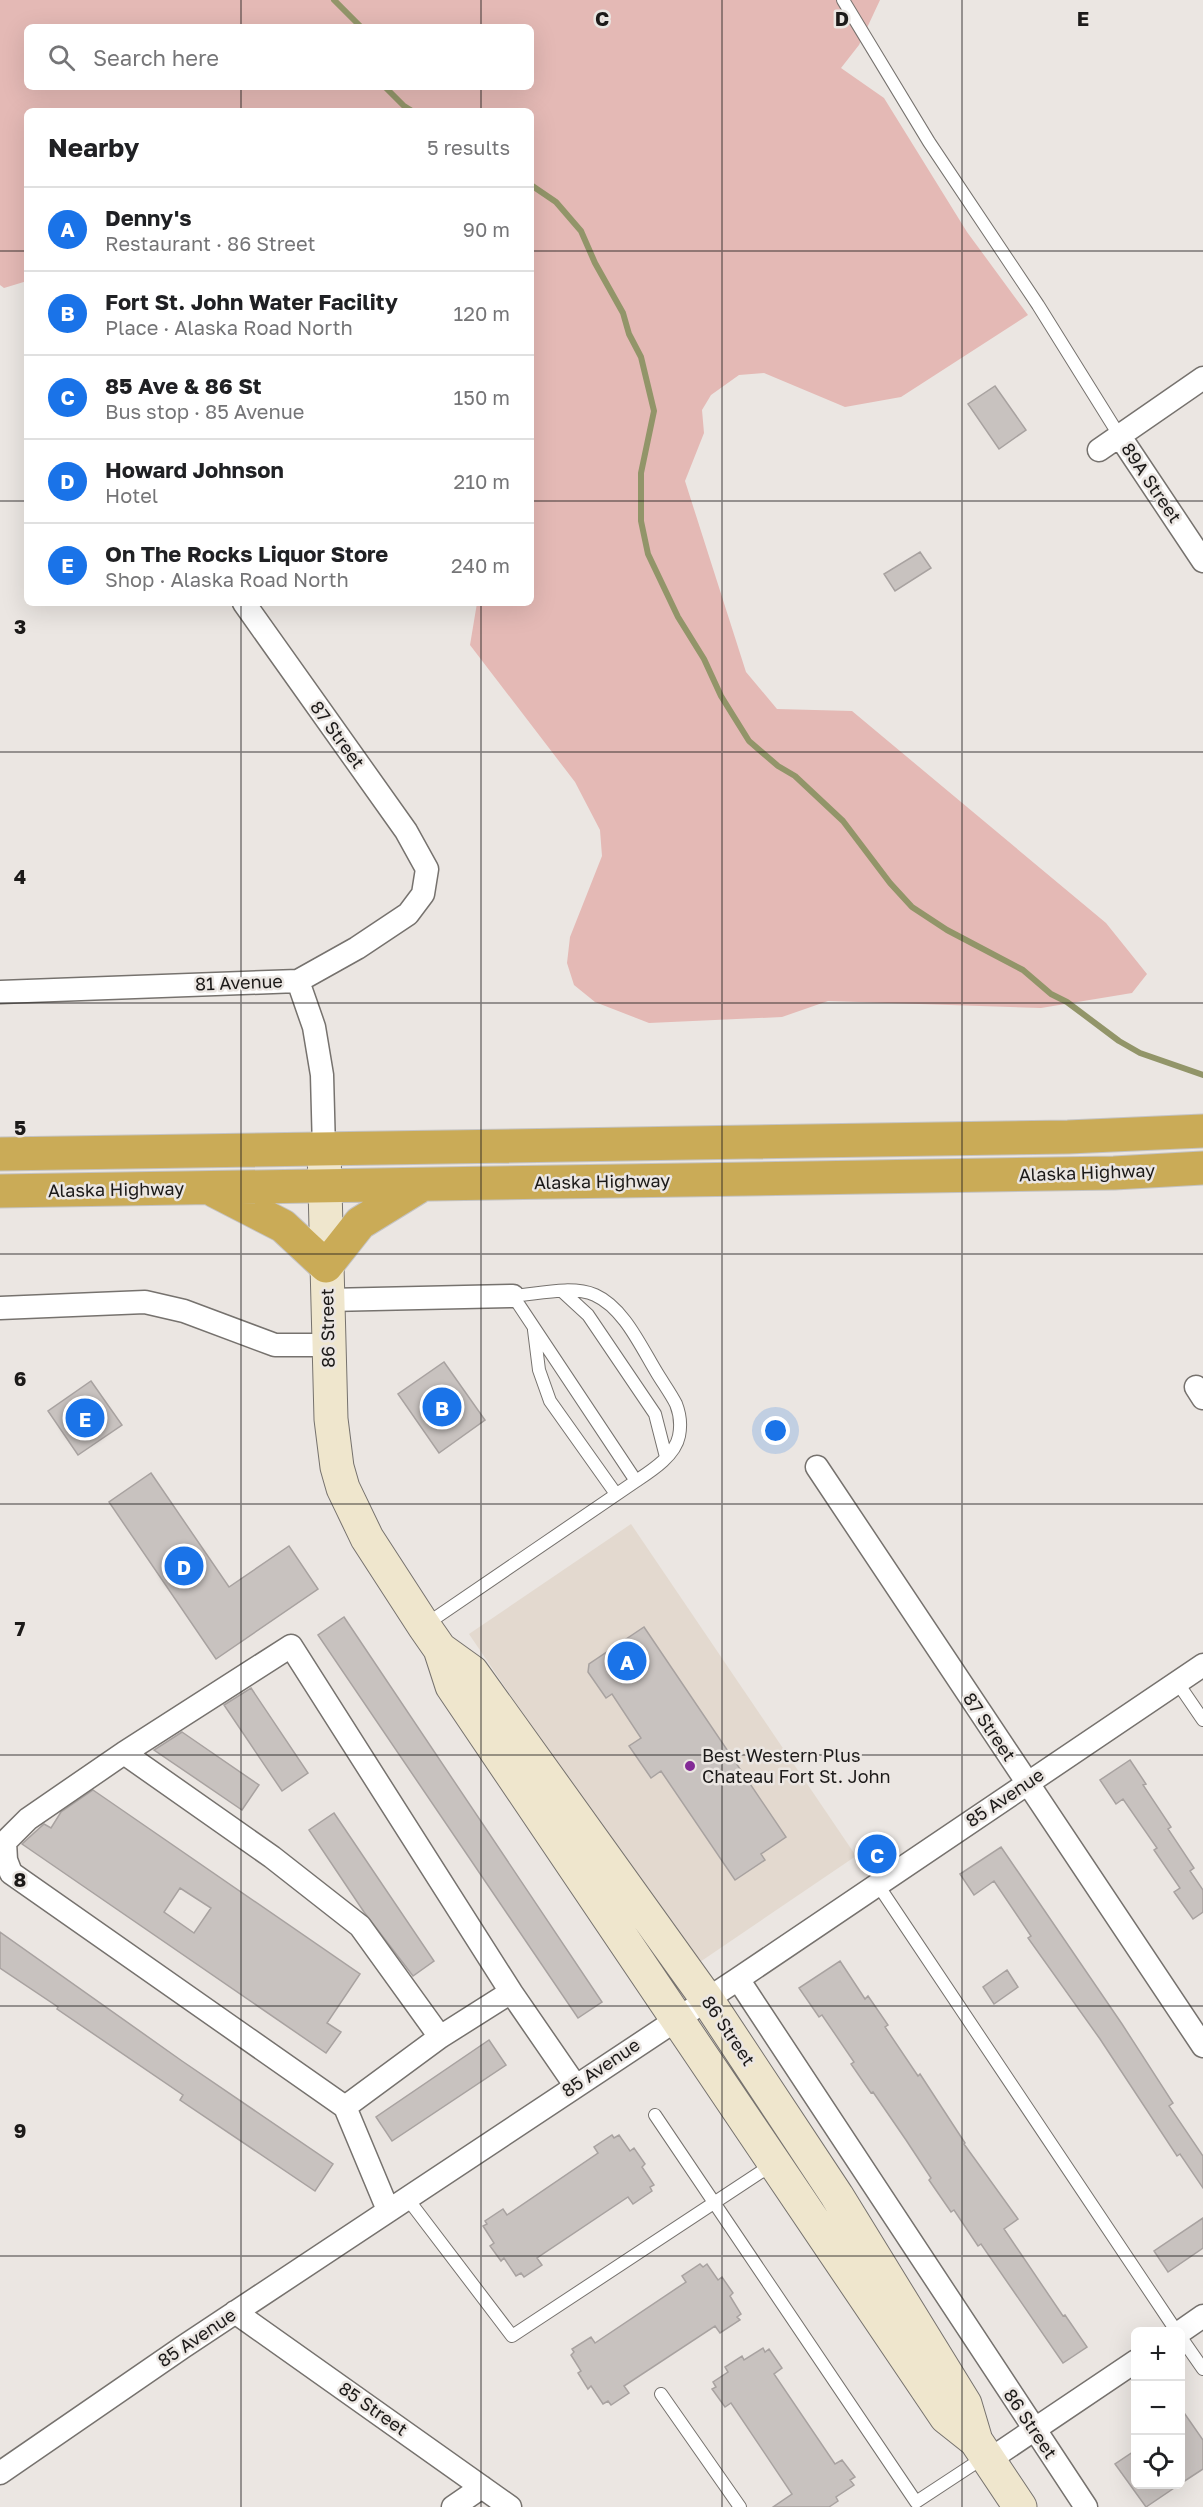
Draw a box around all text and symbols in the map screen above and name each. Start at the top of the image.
text: C [595,6,609,30]
text: D [835,6,849,30]
text: E [1077,6,1089,30]
search box [24,24,534,90]
icon: search [45,41,78,74]
text: Search here [93,44,219,71]
text: Nearby [48,132,139,163]
text: 5 results [427,135,510,159]
text: Denny's [105,204,192,231]
text: A [60,217,75,241]
text: 90 m [463,217,510,241]
text: Restaurant · 86 Street [105,231,316,255]
text: Fort St. John Water Facility [105,288,398,315]
text: B [60,301,75,325]
text: 120 m [454,301,510,325]
text: Place · Alaska Road North [105,315,353,339]
text: 85 Ave & 86 St [105,372,262,399]
text: C [60,385,75,409]
text: 150 m [454,385,510,409]
text: Bus stop · 85 Avenue [105,399,304,423]
street label: 89A Street [1117,438,1187,527]
text: Howard Johnson [105,456,284,483]
text: D [60,469,75,493]
text: 210 m [454,469,510,493]
text: Hotel [105,483,158,507]
text: On The Rocks Liquor Store [105,540,388,567]
text: E [61,553,74,577]
text: 240 m [451,553,510,577]
text: Shop · Alaska Road North [105,567,349,591]
text: 3 [14,614,26,638]
street label: 87 Street [306,696,370,773]
text: 4 [14,864,26,888]
street label: 81 Avenue [195,969,283,995]
text: 5 [14,1115,26,1139]
street label: Alaska Highway [1018,1159,1156,1185]
street label: Alaska Highway [534,1169,670,1193]
street label: Alaska Highway [48,1177,184,1201]
street label: 86 Street [315,1288,339,1368]
text: 6 [14,1366,26,1390]
pin: B [422,1384,462,1430]
pin: E [66,1396,104,1440]
your location [761,1416,790,1445]
pin: D [164,1544,204,1588]
text: 7 [15,1616,26,1640]
pin: A [608,1638,646,1684]
street label: 87 Street [959,1688,1021,1765]
place label: Best Western Plus Chateau Fort St. John [702,1744,891,1787]
marker: Best Western Plus Chateau Fort St. John [683,1759,697,1773]
street label: 85 Avenue [961,1763,1048,1831]
pin: C [858,1832,896,1876]
text: 8 [14,1867,26,1891]
street label: 86 Street [697,1991,760,2070]
street label: 85 Avenue [557,2033,644,2101]
text: 9 [14,2118,26,2142]
street label: 85 Avenue [153,2303,240,2371]
map controls [1131,2327,1185,2489]
button: + [1131,2327,1185,2381]
street label: 85 Street [335,2376,412,2440]
button: − [1131,2381,1185,2435]
street label: 86 Street [999,2384,1062,2463]
button: locate [1131,2435,1185,2489]

